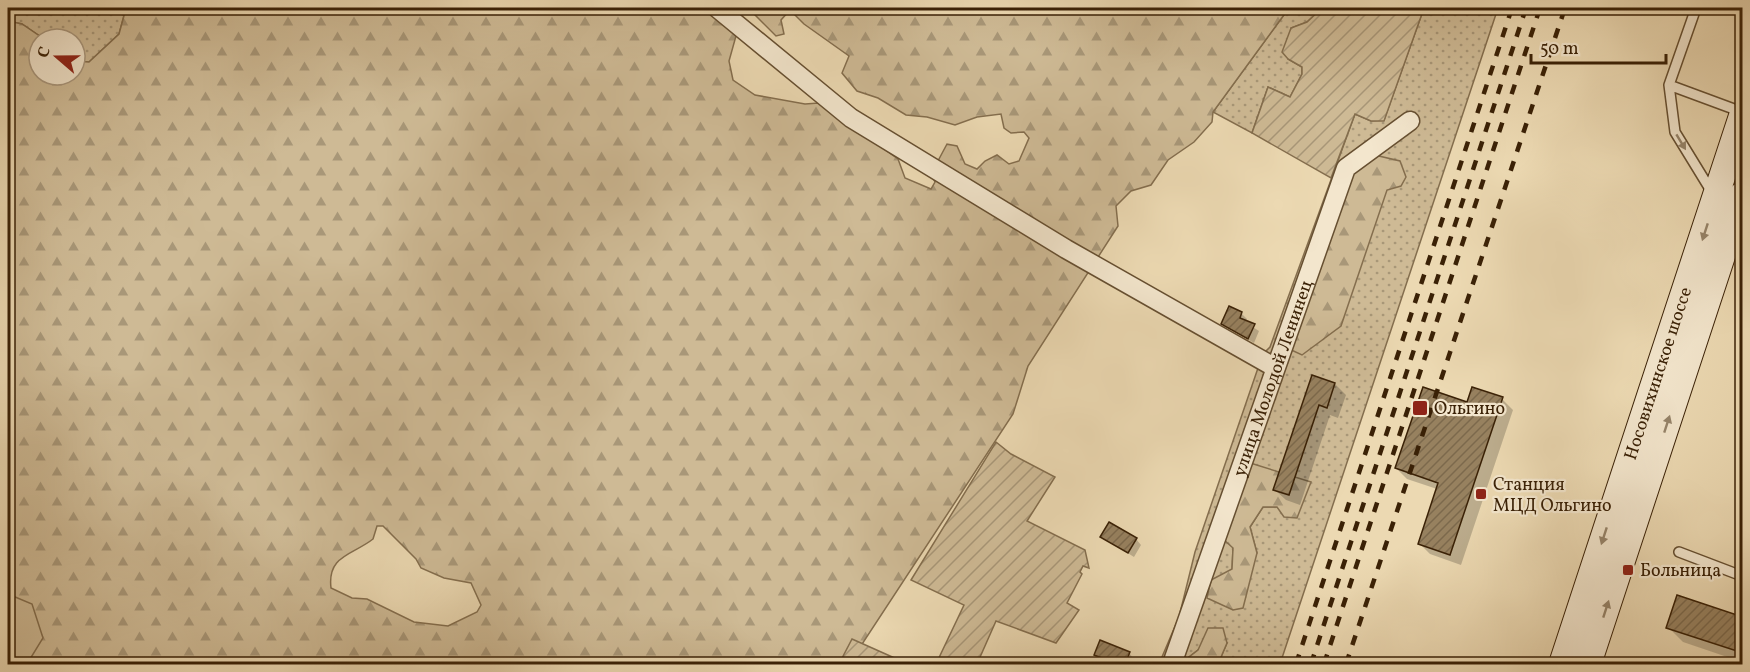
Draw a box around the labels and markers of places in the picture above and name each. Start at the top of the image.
place label: Ольгино [1434,397,1505,422]
marker: Ольгино [1411,399,1429,417]
place label: Станция МЦД Ольгино [1493,473,1612,519]
marker: Станция МЦД Ольгино [1474,487,1488,501]
place label: Больница [1640,559,1721,584]
marker: Больница [1621,563,1635,577]

